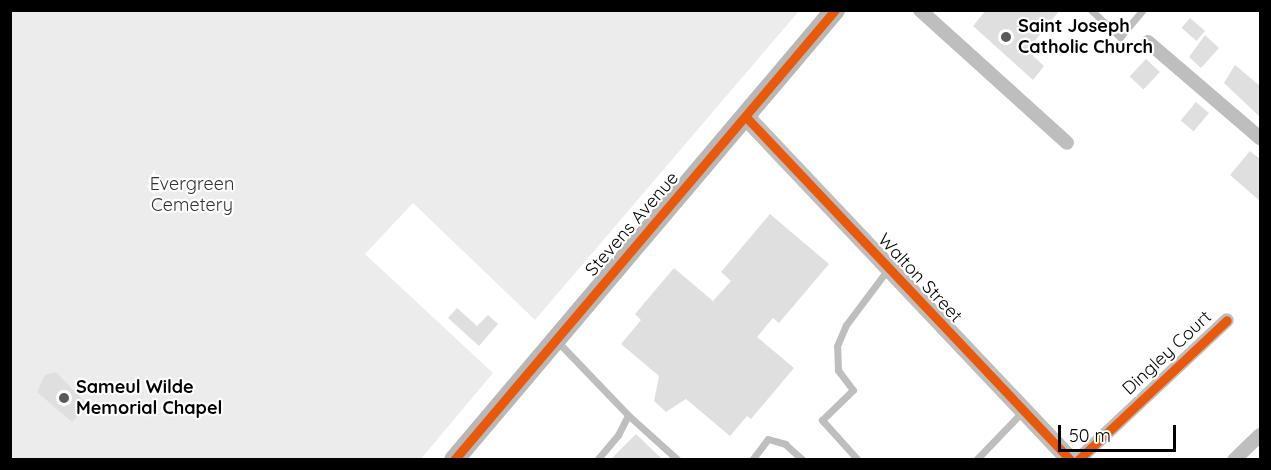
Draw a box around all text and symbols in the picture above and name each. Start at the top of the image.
place label: Saint Joseph Catholic Church [1018,16,1153,58]
marker: Saint Joseph Catholic Church [999,30,1013,44]
street label: Stevens Avenue [581,167,683,281]
park label: Evergreen Cemetery [150,174,234,216]
street label: Walton Street [873,229,967,327]
street label: Dingley Court [1118,306,1216,400]
place label: Sameul Wilde Memorial Chapel [76,377,222,420]
marker: Sameul Wilde Memorial Chapel [57,391,71,405]
scale bar [1061,413,1180,451]
text: 50 m [1069,424,1111,447]

